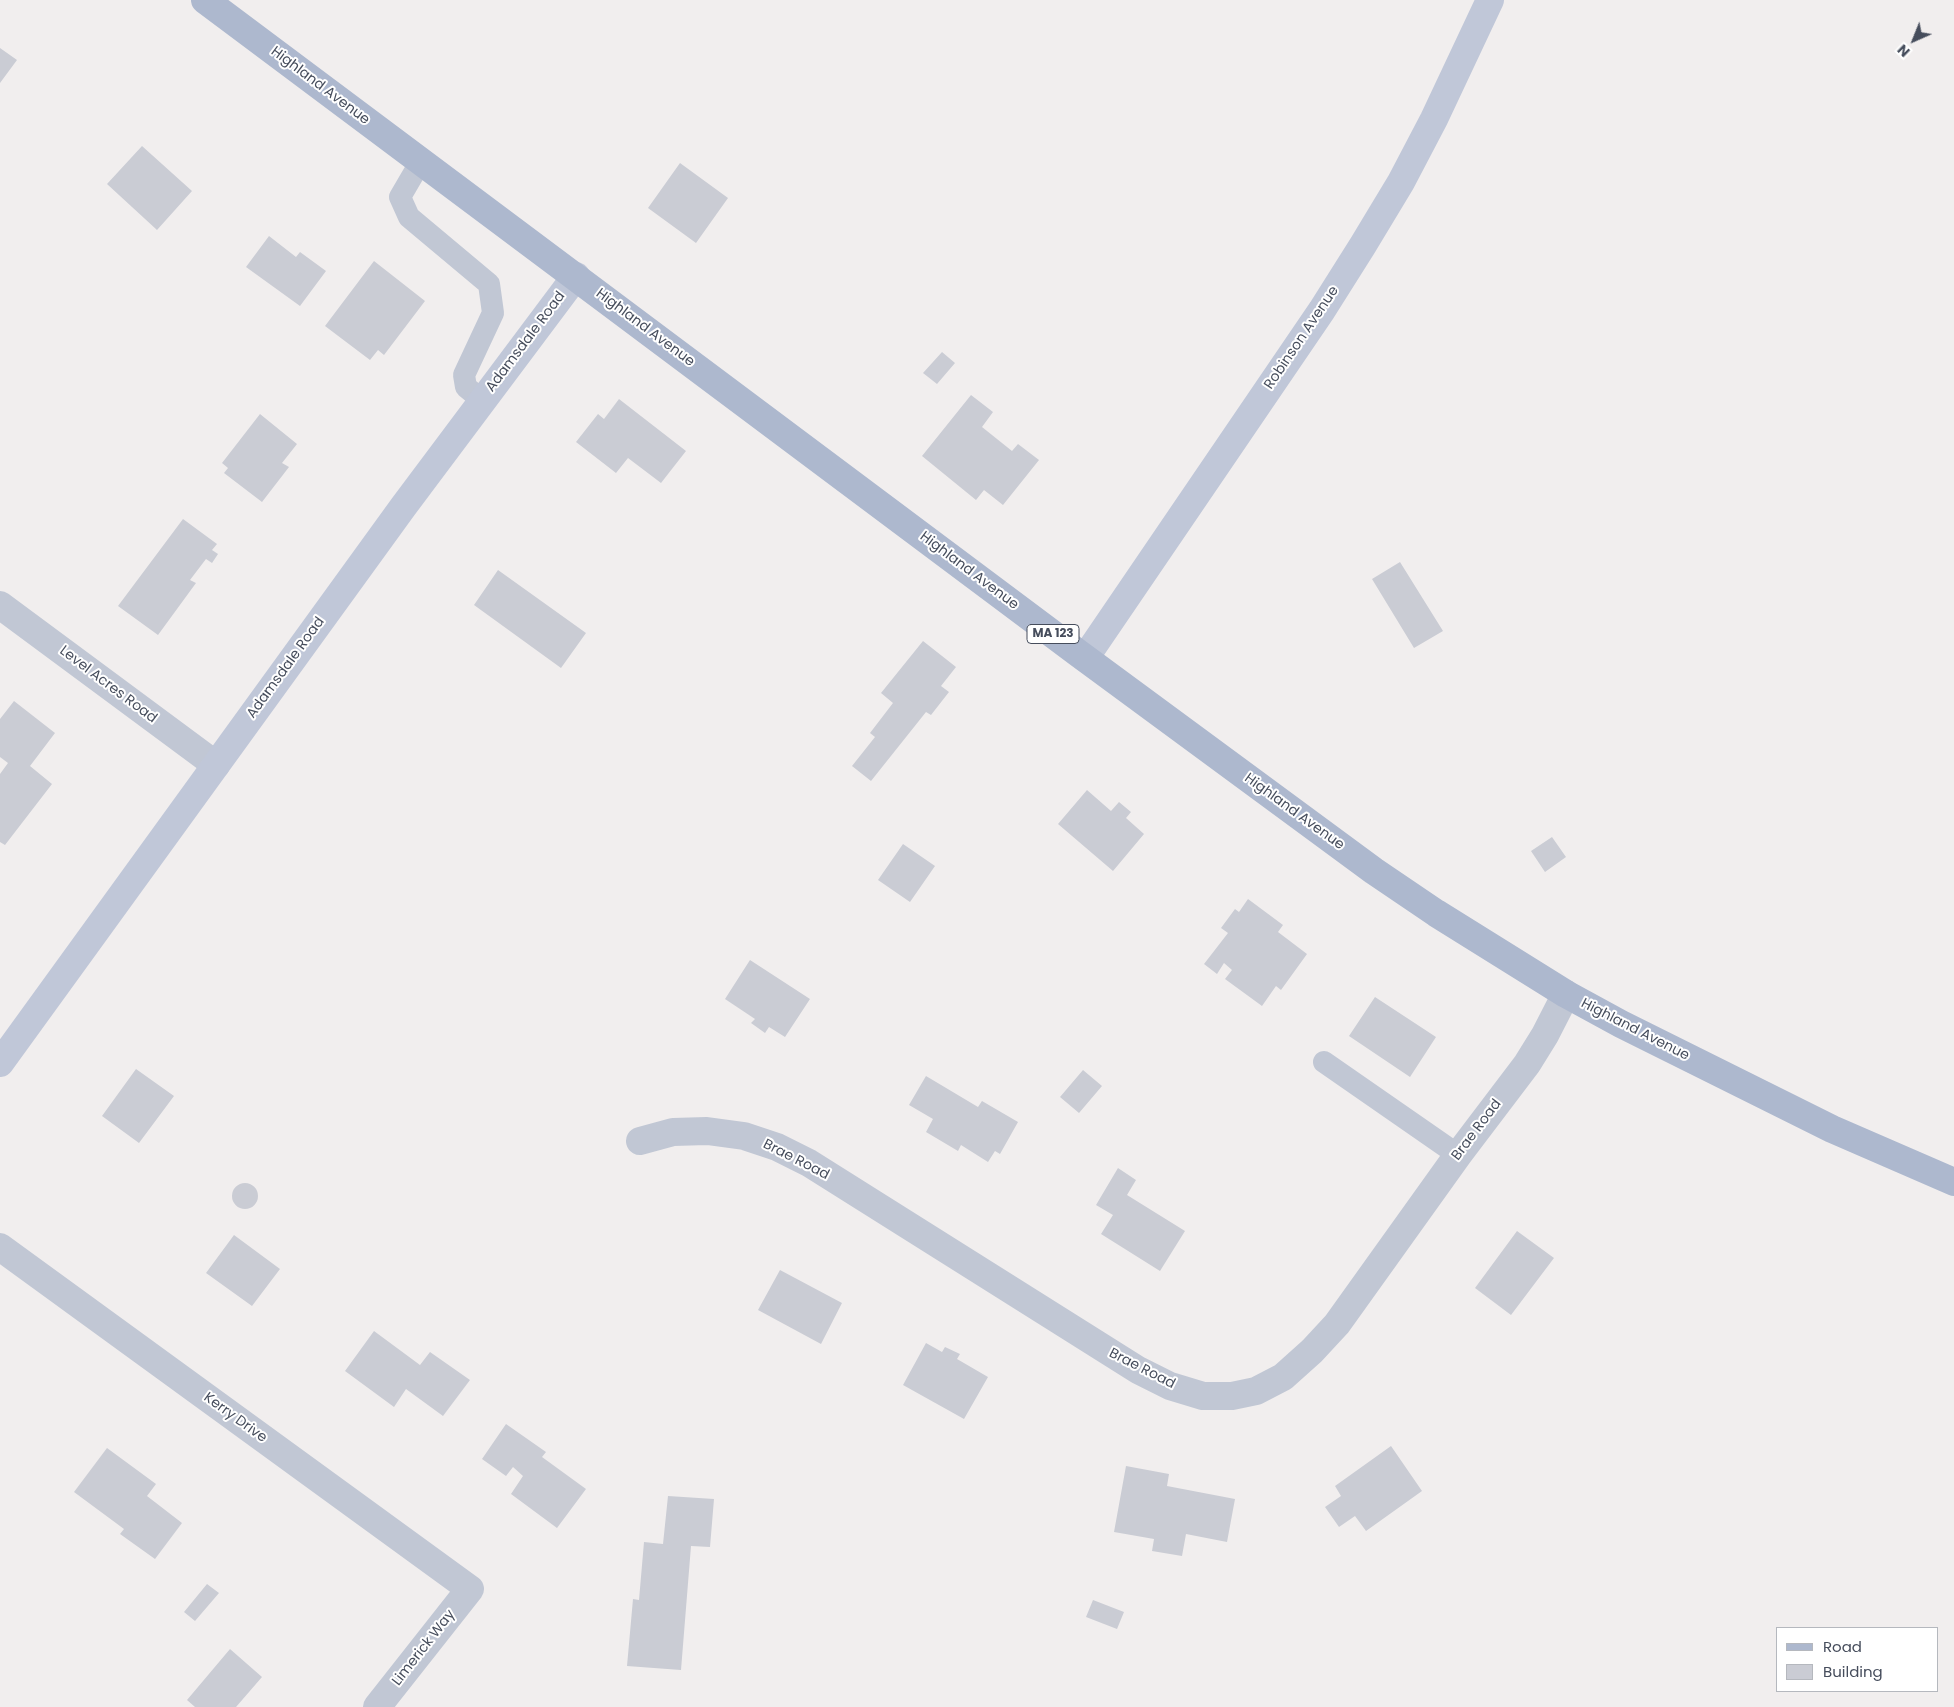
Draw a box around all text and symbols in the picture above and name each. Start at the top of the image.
north arrow [1889,15,1939,65]
text: N [1893,40,1914,62]
street label: Highland Avenue [267,43,373,129]
street label: Robinson Avenue [1261,283,1343,393]
street label: Highland Avenue [592,285,698,371]
street label: Adamsdale Road [483,289,569,395]
street label: Highland Avenue [916,528,1022,614]
street label: Adamsdale Road [244,614,328,722]
road number: MA 123 [1027,624,1079,644]
street label: Level Acres Road [56,643,160,727]
street label: Highland Avenue [1241,770,1347,854]
street label: Highland Avenue [1578,995,1692,1065]
street label: Brae Road [1449,1096,1505,1164]
street label: Brae Road [760,1136,832,1184]
street label: Brae Road [1106,1345,1178,1393]
street label: Kerry Drive [200,1389,270,1447]
street label: Limerick Way [389,1607,459,1689]
legend [1776,1627,1939,1692]
text: Road [1823,1636,1862,1657]
text: Building [1823,1661,1883,1682]

